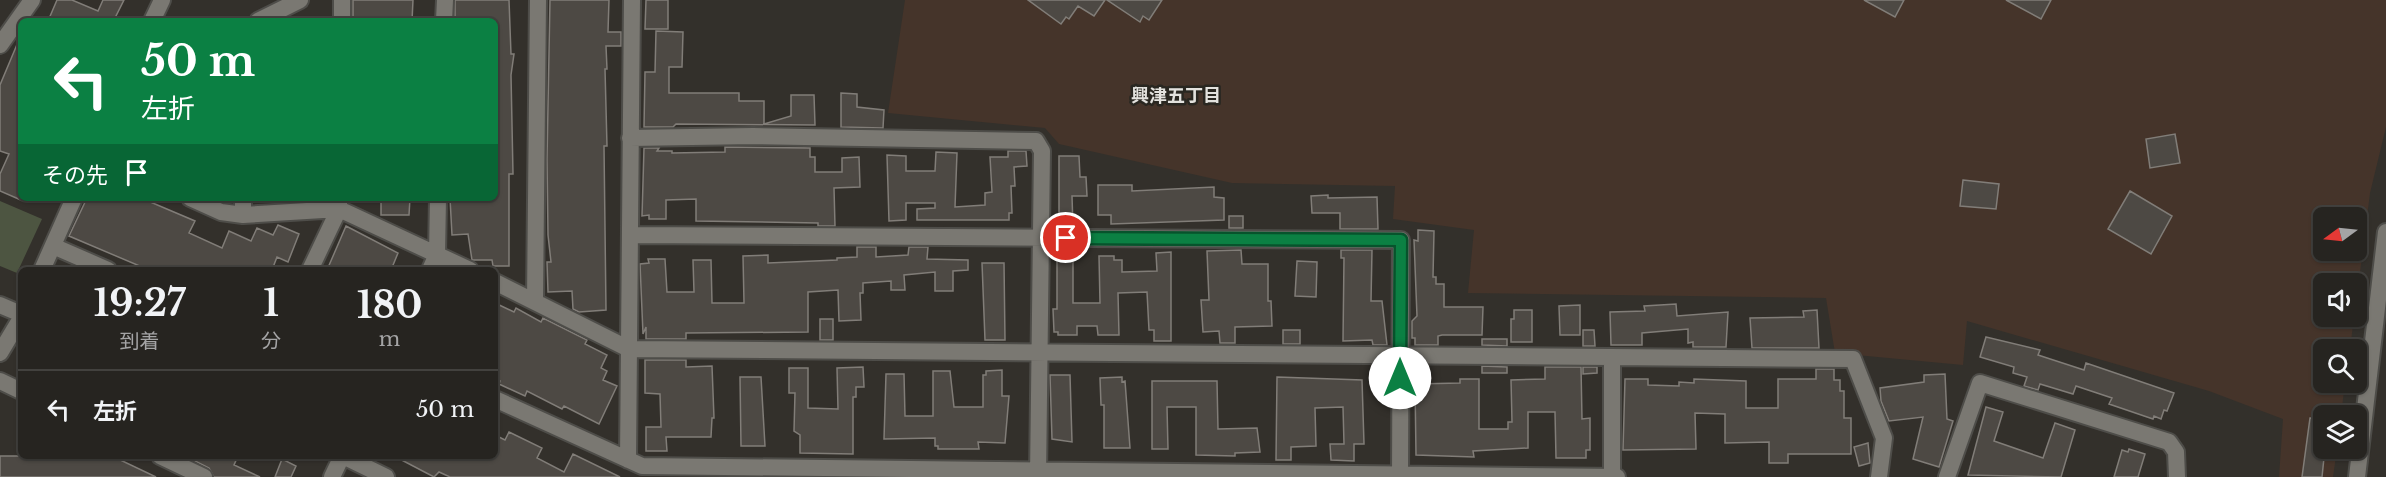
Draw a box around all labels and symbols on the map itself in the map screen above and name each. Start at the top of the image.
district label: 興津五丁目 [1131,85,1221,107]
north arrow [2313,207,2367,261]
pin [1040,212,1091,263]
position arrow [1368,346,1432,410]

